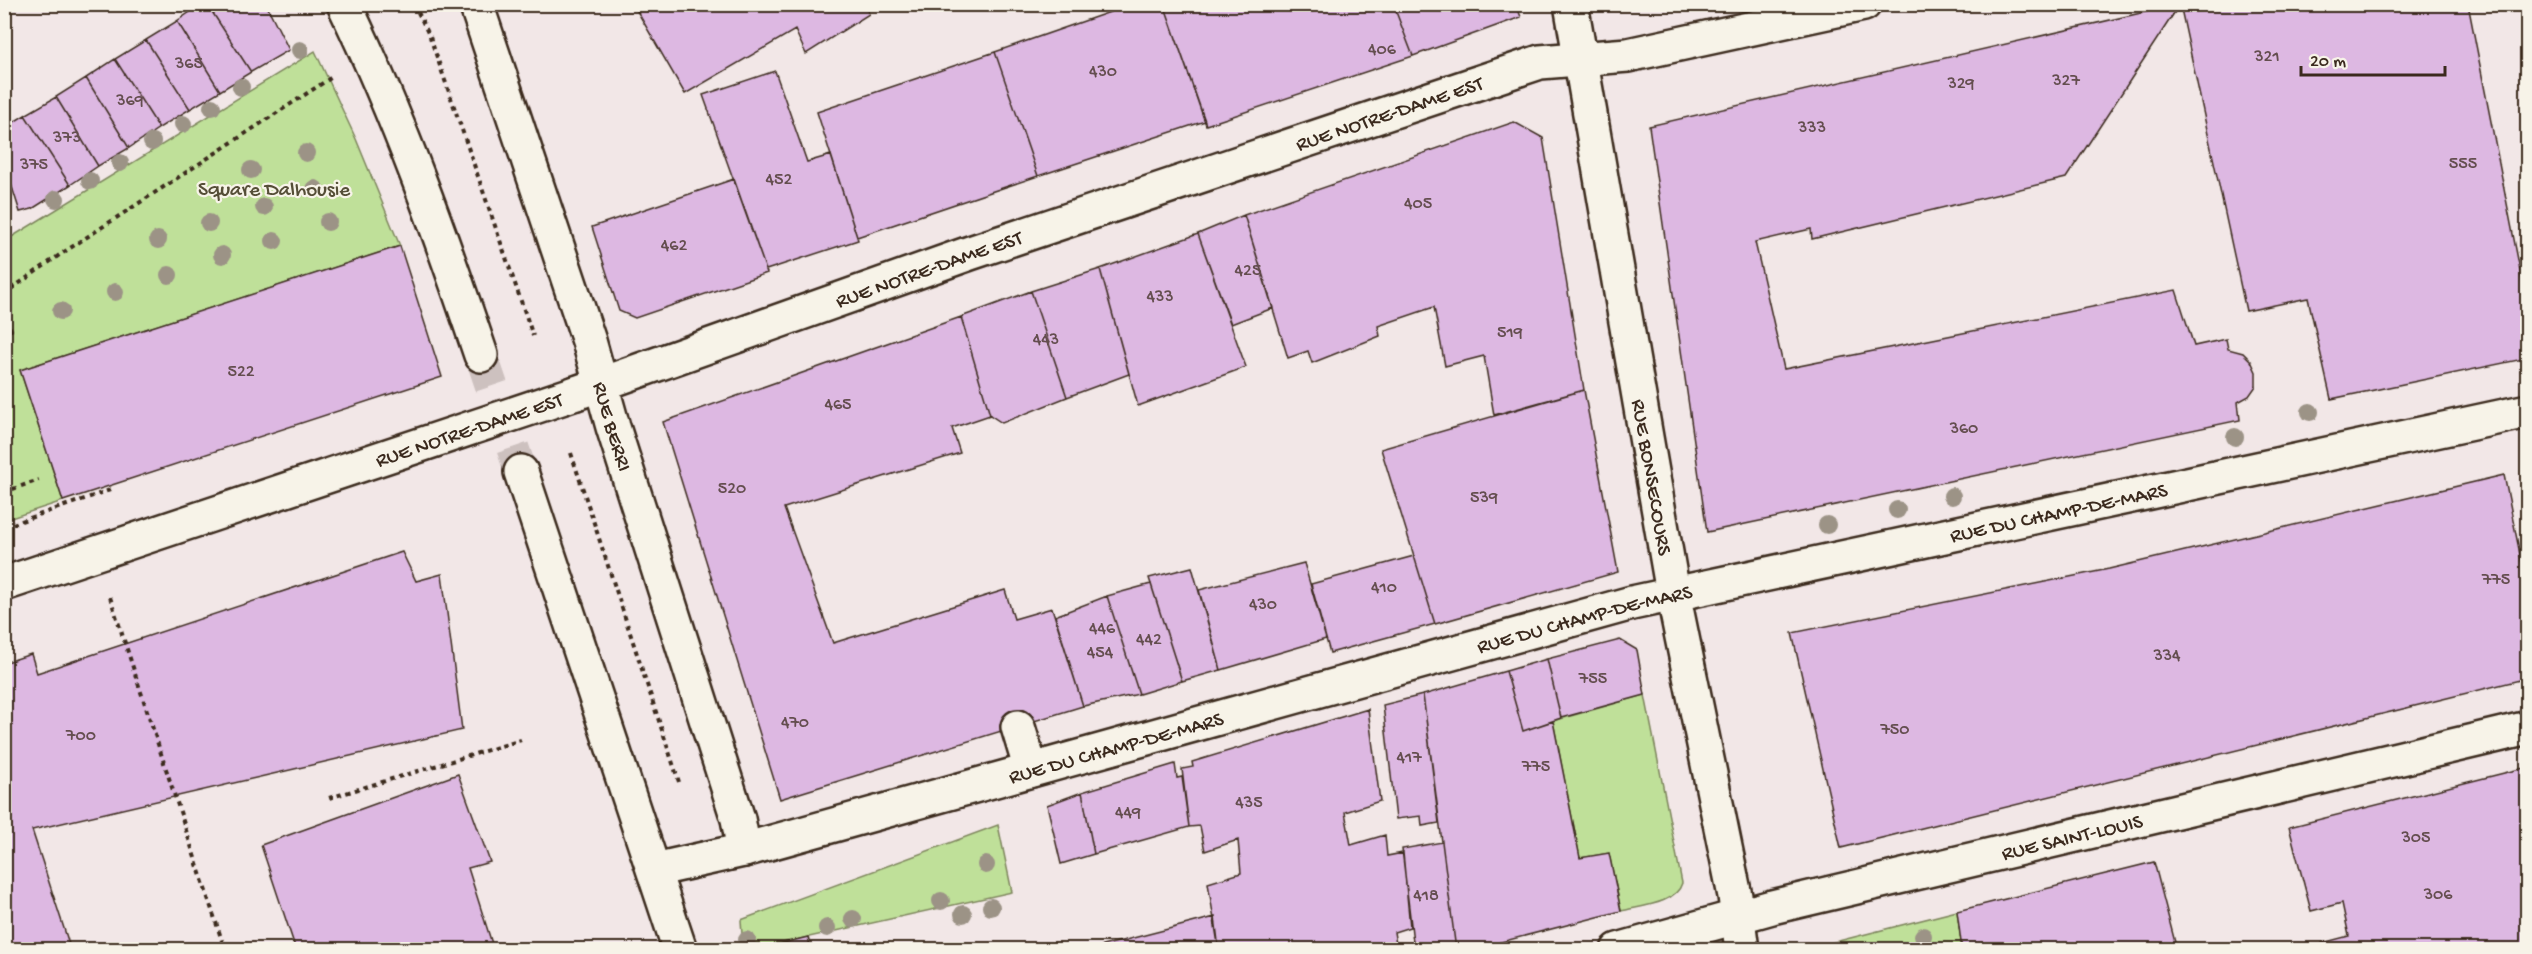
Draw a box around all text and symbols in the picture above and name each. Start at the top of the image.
scale bar [2301,39,2445,77]
house number: 406 [1368,40,1397,61]
house number: 321 [2253,47,2280,68]
text: 20 m [2310,52,2346,73]
house number: 365 [174,54,203,75]
house number: 430 [1089,62,1117,83]
house number: 327 [2051,71,2080,92]
street label: RUE NOTRE-DAME EST [1293,73,1488,159]
house number: 329 [1946,74,1975,95]
house number: 369 [115,91,144,112]
house number: 333 [1797,118,1826,139]
house number: 373 [52,128,81,149]
house number: 555 [2449,154,2477,175]
house number: 375 [19,155,48,176]
house number: 452 [766,170,793,191]
park label: Square Dalhousie [198,179,351,204]
house number: 405 [1404,194,1432,215]
street label: RUE NOTRE-DAME EST [833,227,1027,316]
house number: 462 [661,236,687,257]
house number: 425 [1235,261,1261,282]
house number: 433 [1146,287,1174,308]
house number: 519 [1497,323,1523,344]
house number: 443 [1033,330,1059,351]
house number: 522 [227,362,255,383]
street label: RUE BERRI [585,380,635,475]
street label: RUE NOTRE-DAME EST [373,389,568,475]
house number: 465 [824,395,852,416]
street label: RUE BONSECOURS [1624,398,1675,558]
house number: 360 [1949,419,1978,440]
house number: 520 [718,479,746,500]
street label: RUE DU CHAMP-DE-MARS [1948,480,2170,550]
house number: 539 [1470,488,1498,509]
house number: 775 [2481,570,2510,591]
house number: 410 [1371,578,1397,599]
street label: RUE DU CHAMP-DE-MARS [1475,581,1695,661]
house number: 430 [1249,595,1277,616]
house number: 446 [1089,619,1116,640]
house number: 442 [1136,630,1162,651]
house number: 454 [1087,643,1114,664]
house number: 334 [2152,646,2181,667]
house number: 755 [1578,669,1607,690]
street label: RUE DU CHAMP-DE-MARS [1006,708,1227,792]
house number: 470 [781,713,809,734]
house number: 750 [1879,720,1910,741]
house number: 700 [65,726,96,747]
house number: 417 [1396,748,1422,769]
house number: 775 [1521,757,1550,778]
house number: 435 [1235,793,1263,814]
house number: 449 [1115,803,1141,824]
street label: RUE SAINT-LOUIS [2000,811,2146,868]
house number: 305 [2400,828,2431,849]
house number: 306 [2423,885,2453,906]
house number: 418 [1413,886,1439,907]

